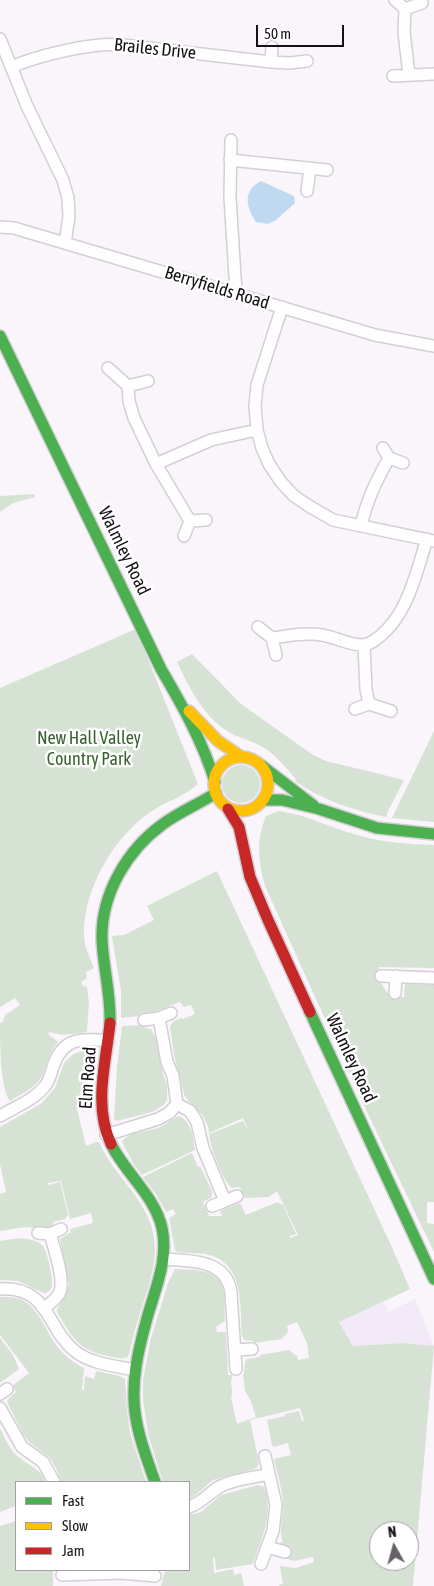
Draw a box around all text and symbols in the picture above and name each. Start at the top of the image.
scale bar [259,15,346,47]
text: 50 m [264,25,291,42]
street label: Brailes Drive [113,34,197,64]
street label: Berryfields Road [162,262,272,314]
street label: Walmley Road [93,503,155,599]
park label: New Hall Valley Country Park [37,727,141,770]
street label: Walmley Road [321,1010,381,1106]
street label: Elm Road [75,1046,101,1110]
legend [15,1481,190,1571]
text: Fast [62,1492,84,1509]
text: Slow [62,1517,88,1534]
north arrow [369,1521,419,1571]
text: N [387,1524,397,1541]
text: Jam [62,1542,85,1559]

